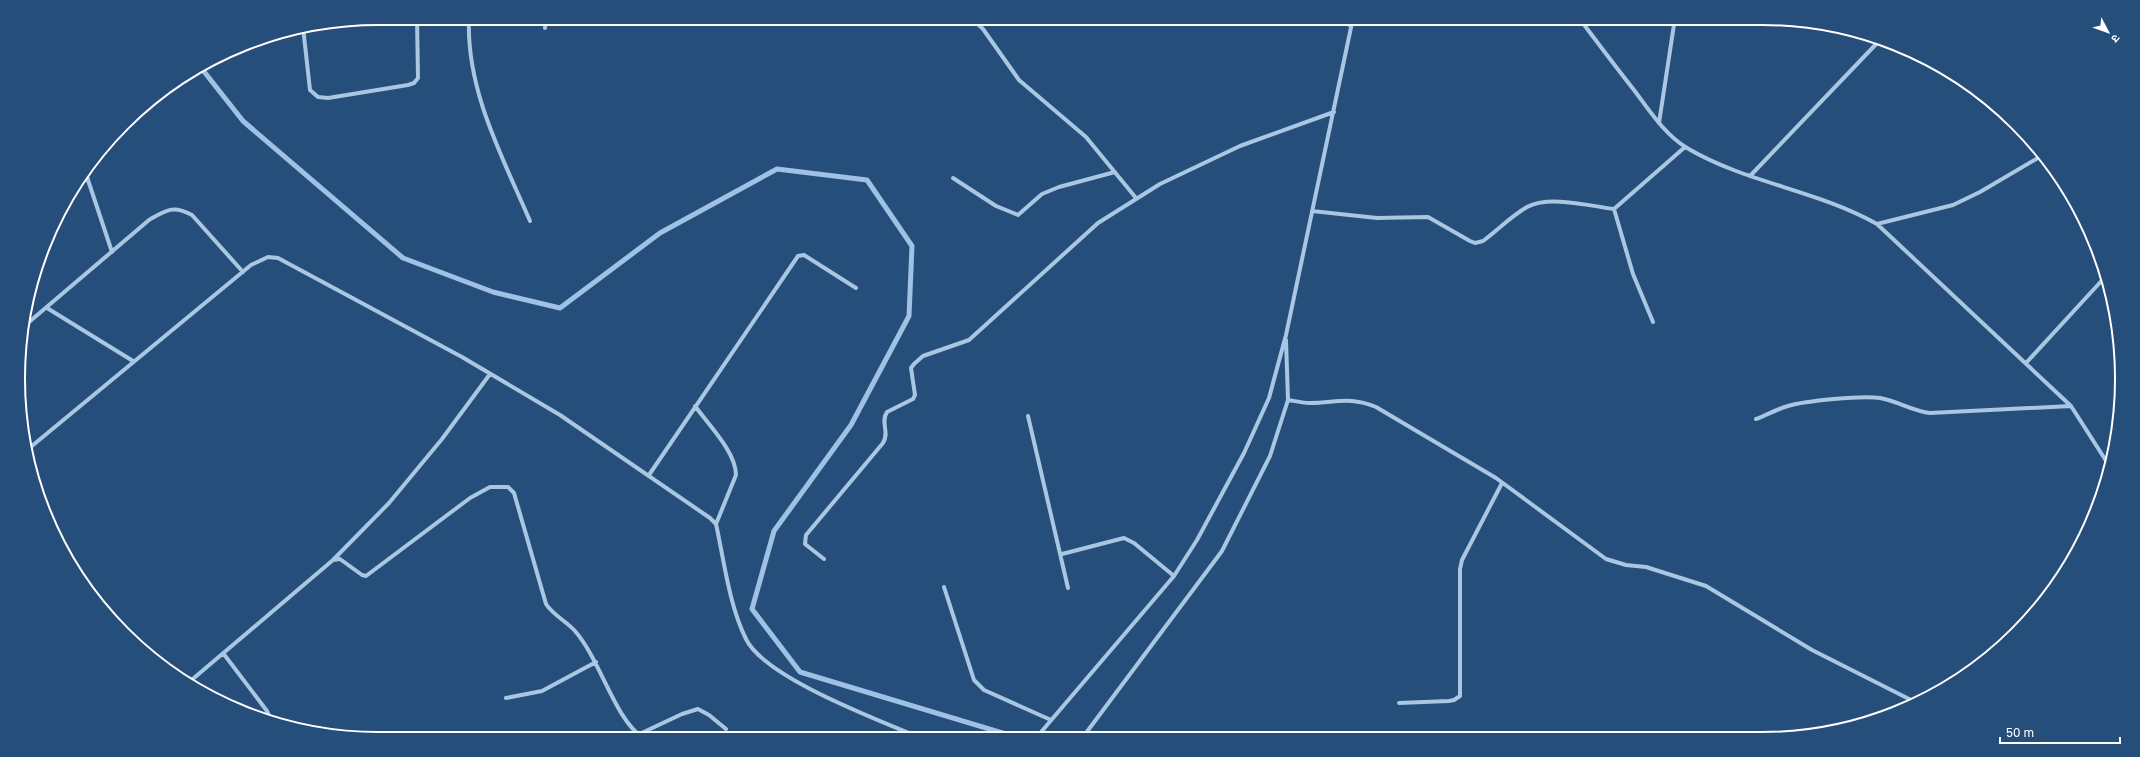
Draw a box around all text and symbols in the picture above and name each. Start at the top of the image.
north arrow [2088,12,2128,52]
text: उ [2109,32,2123,46]
scale bar [2000,719,2120,745]
text: 50 m [2006,725,2034,740]

